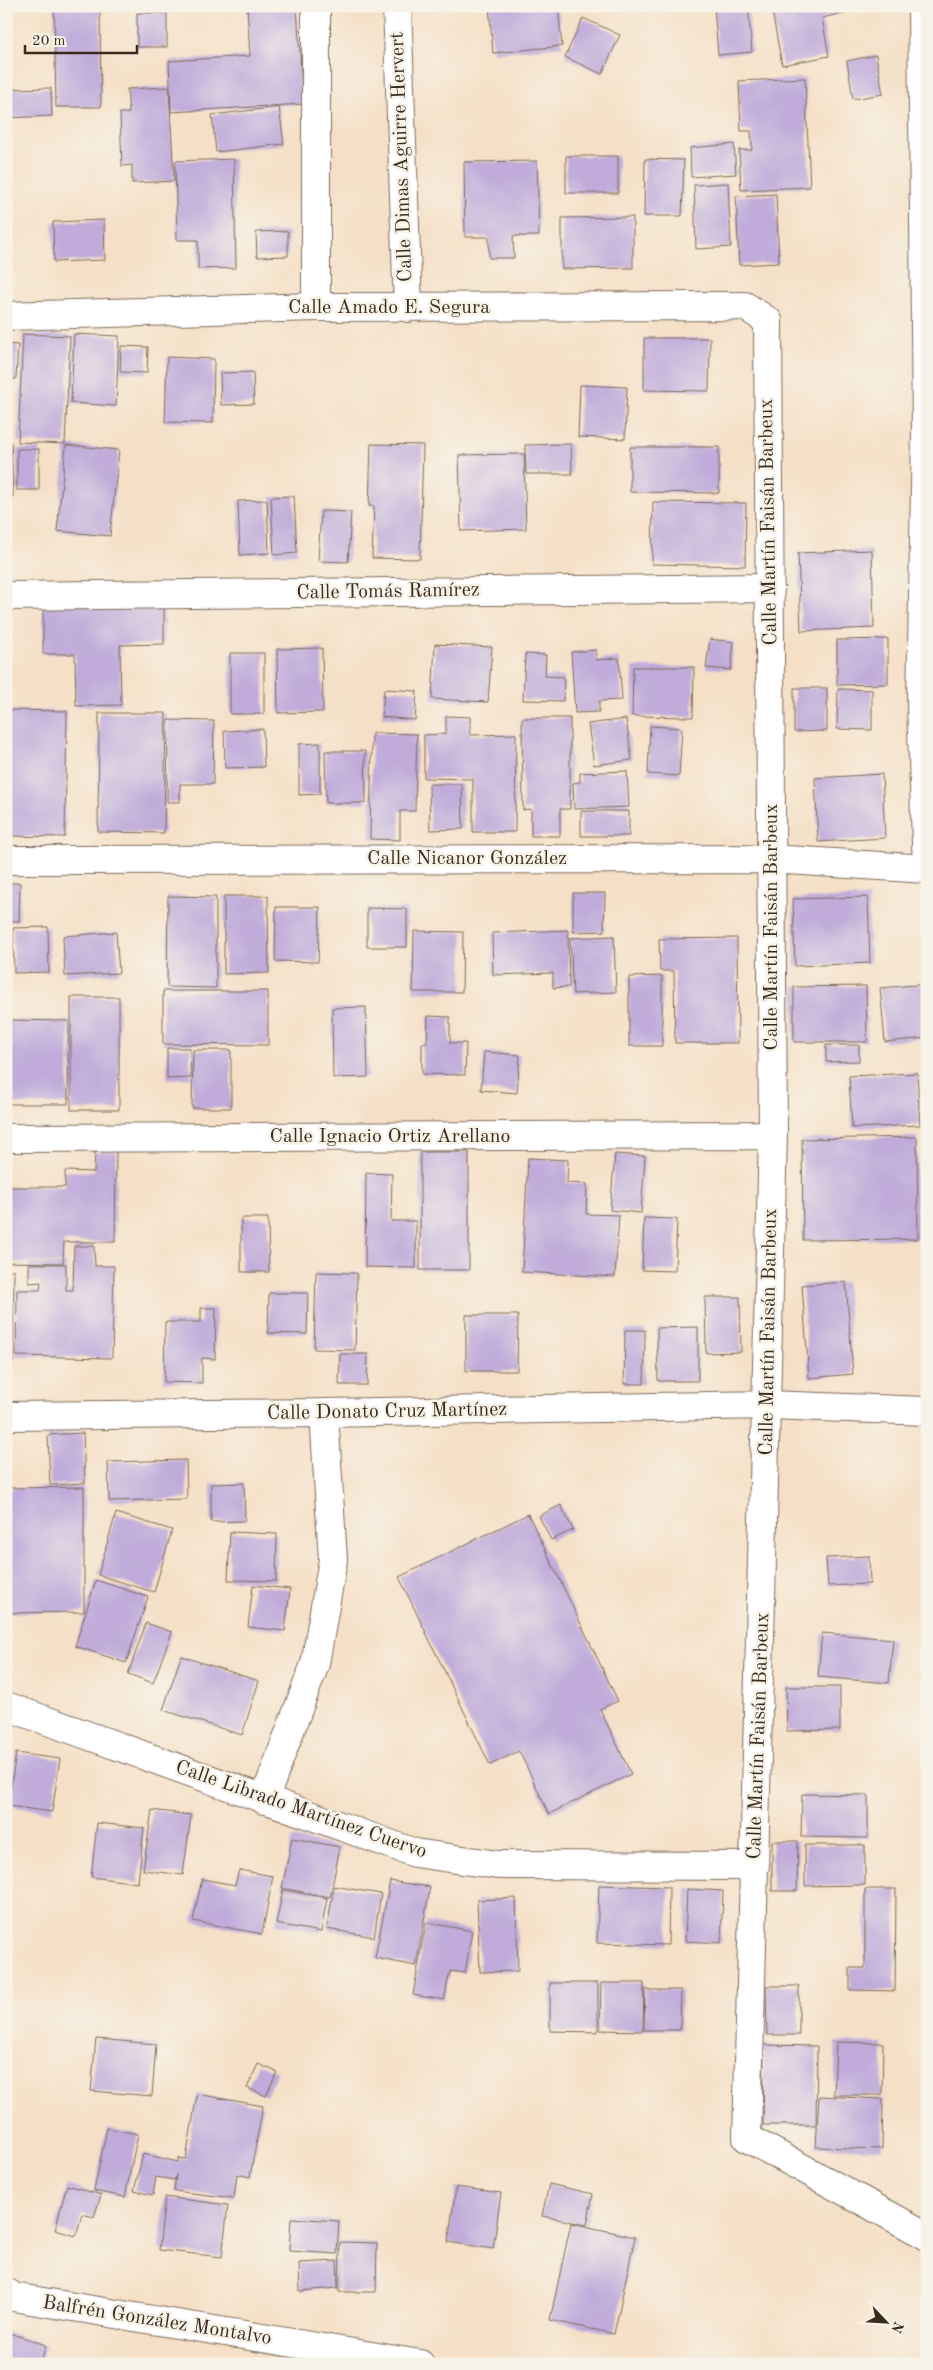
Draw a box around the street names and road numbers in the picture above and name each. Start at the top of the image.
street label: Calle Dimas Aguirre Hervert [388,31,416,283]
street label: Calle Amado E. Segura [288,298,490,318]
street label: Calle Martín Faisán Barbeux [757,398,781,646]
street label: Calle Tomás Ramírez [296,580,480,604]
street label: Calle Martín Faisán Barbeux [762,803,782,1051]
street label: Calle Nicanor González [367,849,567,869]
street label: Calle Ignacio Ortiz Arellano [270,1127,510,1147]
street label: Calle Martín Faisán Barbeux [757,1208,781,1456]
street label: Calle Donato Cruz Martínez [267,1400,507,1424]
street label: Calle Martín Faisán Barbeux [745,1612,773,1860]
street label: Calle Librado Martínez Cuervo [173,1757,429,1863]
street label: Balfrén González Montalvo [41,2293,273,2349]

